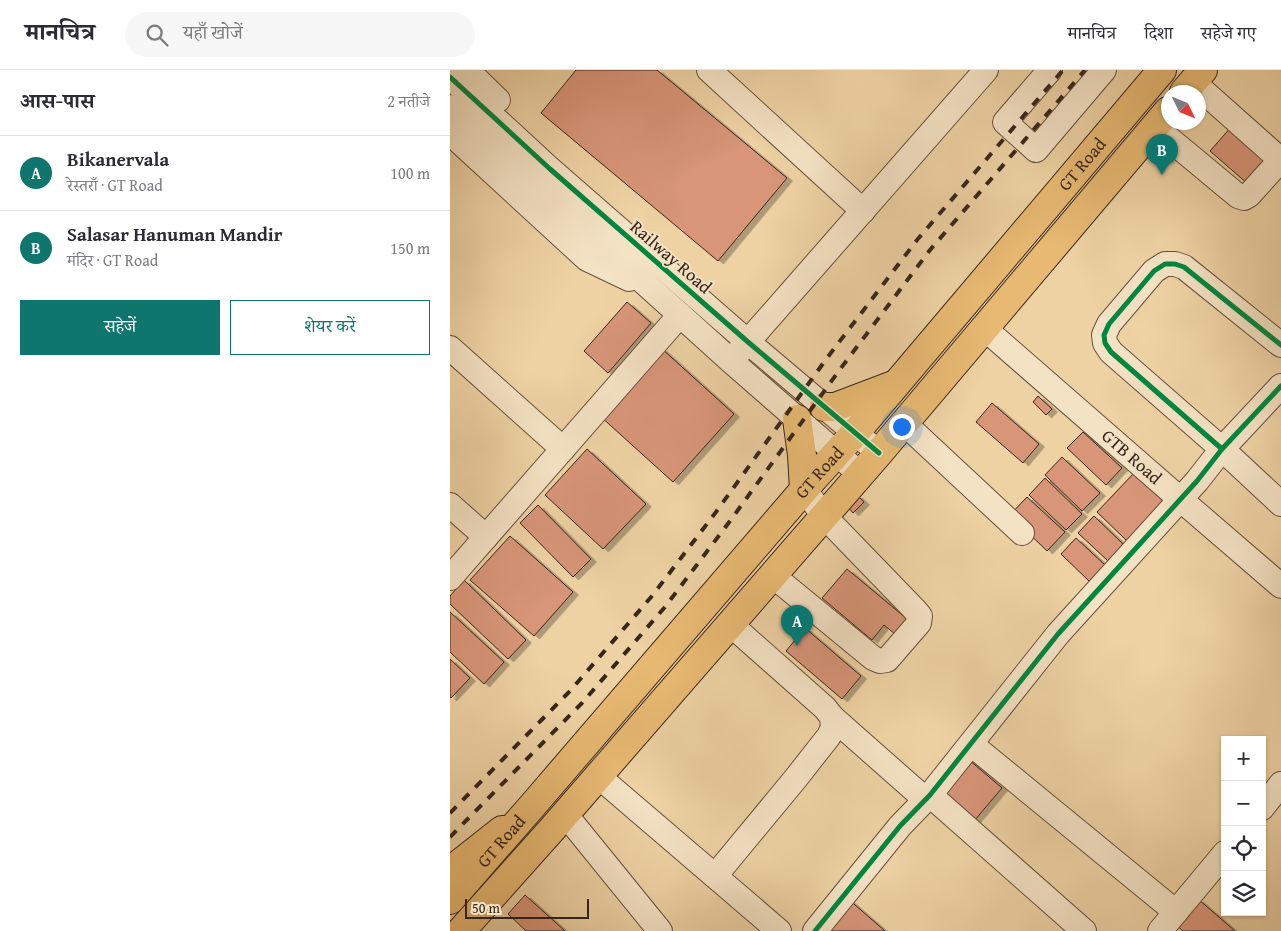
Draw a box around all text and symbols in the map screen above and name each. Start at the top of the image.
search box [125,12,475,57]
text: मानचित्र [25,14,95,49]
text: यहाँ खोजें [183,18,243,46]
text: मानचित्र [1067,19,1116,46]
text: दिशा [1144,19,1173,46]
text: सहेजे गए [1201,19,1256,46]
icon: search [143,21,171,49]
text: आस-पास [20,85,94,116]
north arrow [1161,85,1206,130]
text: 2 नतीजे [387,89,430,113]
street label: GT Road [1051,131,1113,197]
pin: B [1146,134,1178,175]
text: Bikanervala [67,145,169,173]
text: A [31,161,41,185]
text: 100 m [390,161,430,185]
text: रेस्तराँ · GT Road [67,173,163,197]
street label: Railway Road [625,213,718,300]
text: Salasar Hanuman Mandir [67,220,282,248]
text: B [31,236,41,260]
text: 150 m [390,236,430,260]
text: मंदिर · GT Road [67,248,158,272]
button: सहेजें [20,300,220,355]
button: शेयर करें [230,300,430,355]
your location [889,414,915,440]
street label: GTB Road [1096,422,1169,491]
street label: GT Road [788,440,850,504]
pin: A [781,605,813,646]
map controls [1221,736,1266,916]
button: + [1221,736,1266,781]
button: − [1221,781,1266,826]
street label: GT Road [470,808,532,873]
button: locate [1221,826,1266,871]
button: layers [1221,871,1266,916]
scale bar [465,896,589,919]
text: 50 m [472,898,500,918]

